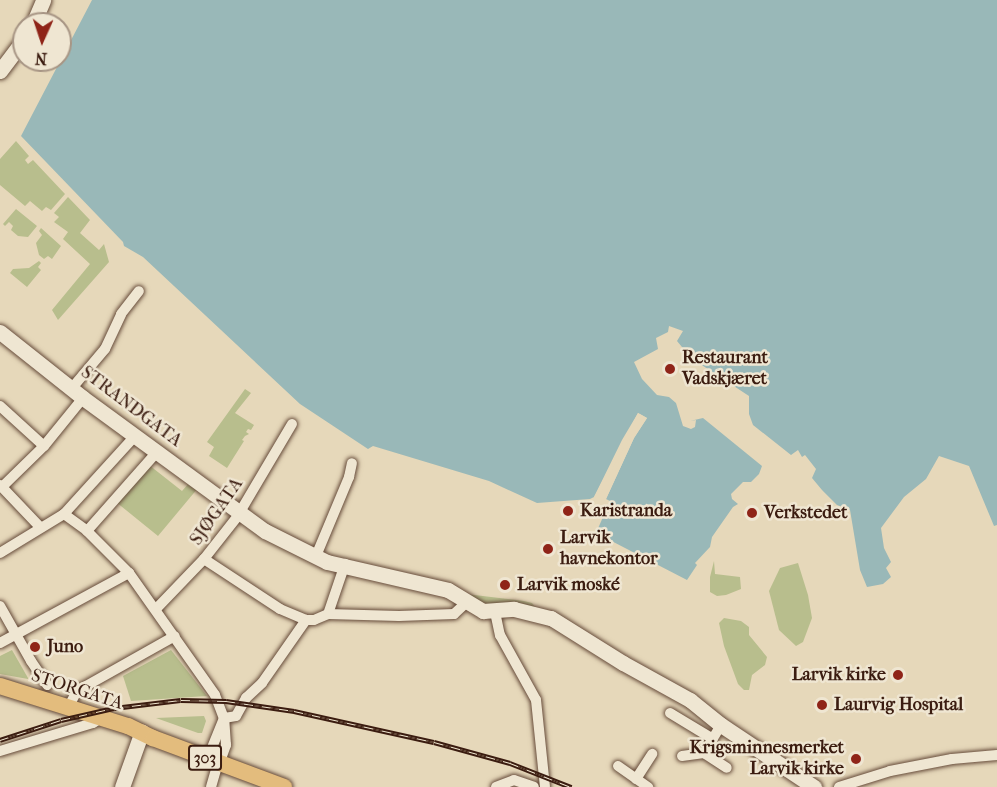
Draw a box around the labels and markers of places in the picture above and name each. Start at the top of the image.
place label: Restaurant Vadskjæret [682,348,768,391]
marker: Restaurant Vadskjæret [663,362,677,376]
place label: Karistranda [580,500,672,522]
place label: Verkstedet [764,502,847,524]
marker: Karistranda [561,504,575,518]
marker: Verkstedet [745,506,759,520]
place label: Larvik havnekontor [560,528,658,570]
marker: Larvik havnekontor [541,542,555,556]
place label: Larvik moské [517,574,620,596]
marker: Larvik moské [498,578,512,592]
place label: Juno [47,636,83,658]
marker: Juno [28,640,42,654]
place label: Larvik kirke [792,664,886,686]
marker: Larvik kirke [891,668,905,682]
place label: Laurvig Hospital [834,694,963,716]
marker: Laurvig Hospital [815,698,829,712]
place label: Krigsminnesmerket Larvik kirke [689,738,844,780]
marker: Krigsminnesmerket Larvik kirke [849,752,863,766]

